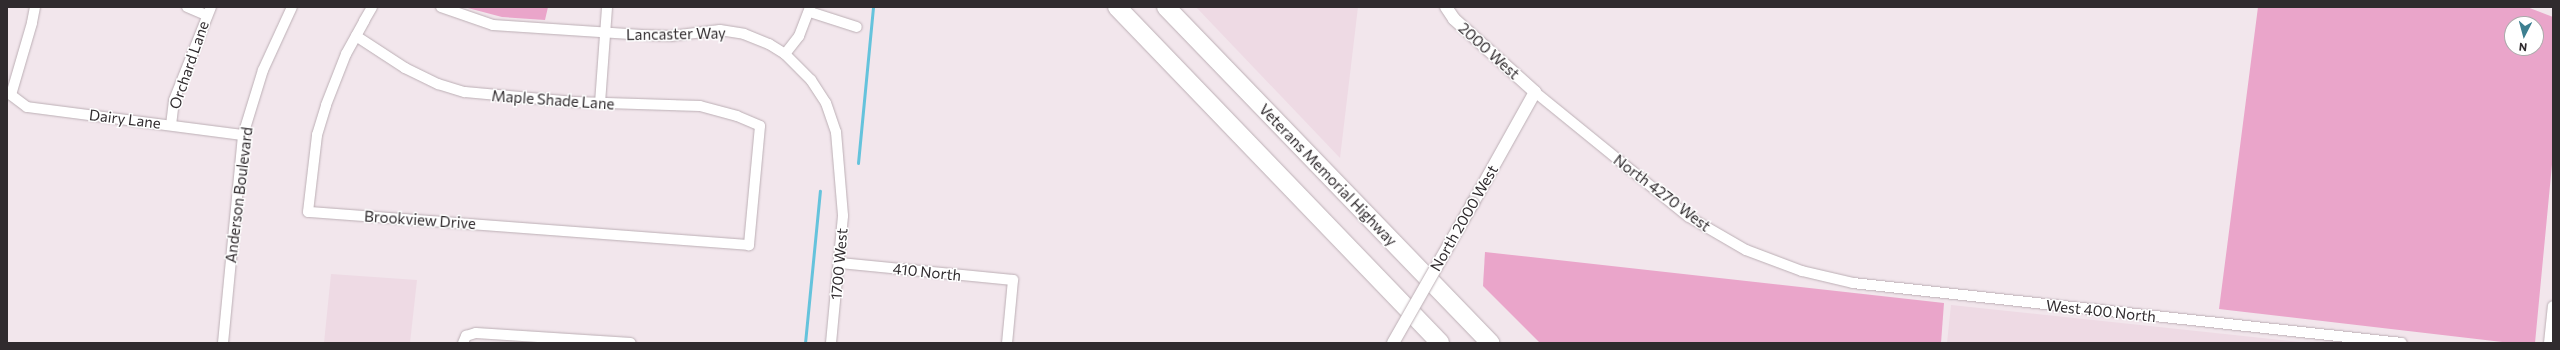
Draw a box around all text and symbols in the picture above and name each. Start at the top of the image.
north arrow [2504,16,2544,56]
street label: Orchard Lane [166,19,212,111]
street label: 2000 West [1455,19,1523,83]
street label: Lancaster Way [626,24,726,44]
text: N [2518,41,2528,54]
street label: Maple Shade Lane [491,87,615,113]
street label: Veterans Memorial Highway [1255,100,1401,250]
street label: Dairy Lane [88,106,162,132]
street label: Anderson Boulevard [222,126,256,264]
street label: North 4270 West [1610,151,1714,235]
street label: North 2000 West [1426,162,1502,274]
street label: Brookview Drive [364,207,476,233]
street label: 1700 West [827,227,851,301]
street label: 410 North [892,259,962,285]
street label: West 400 North [2045,296,2157,326]

